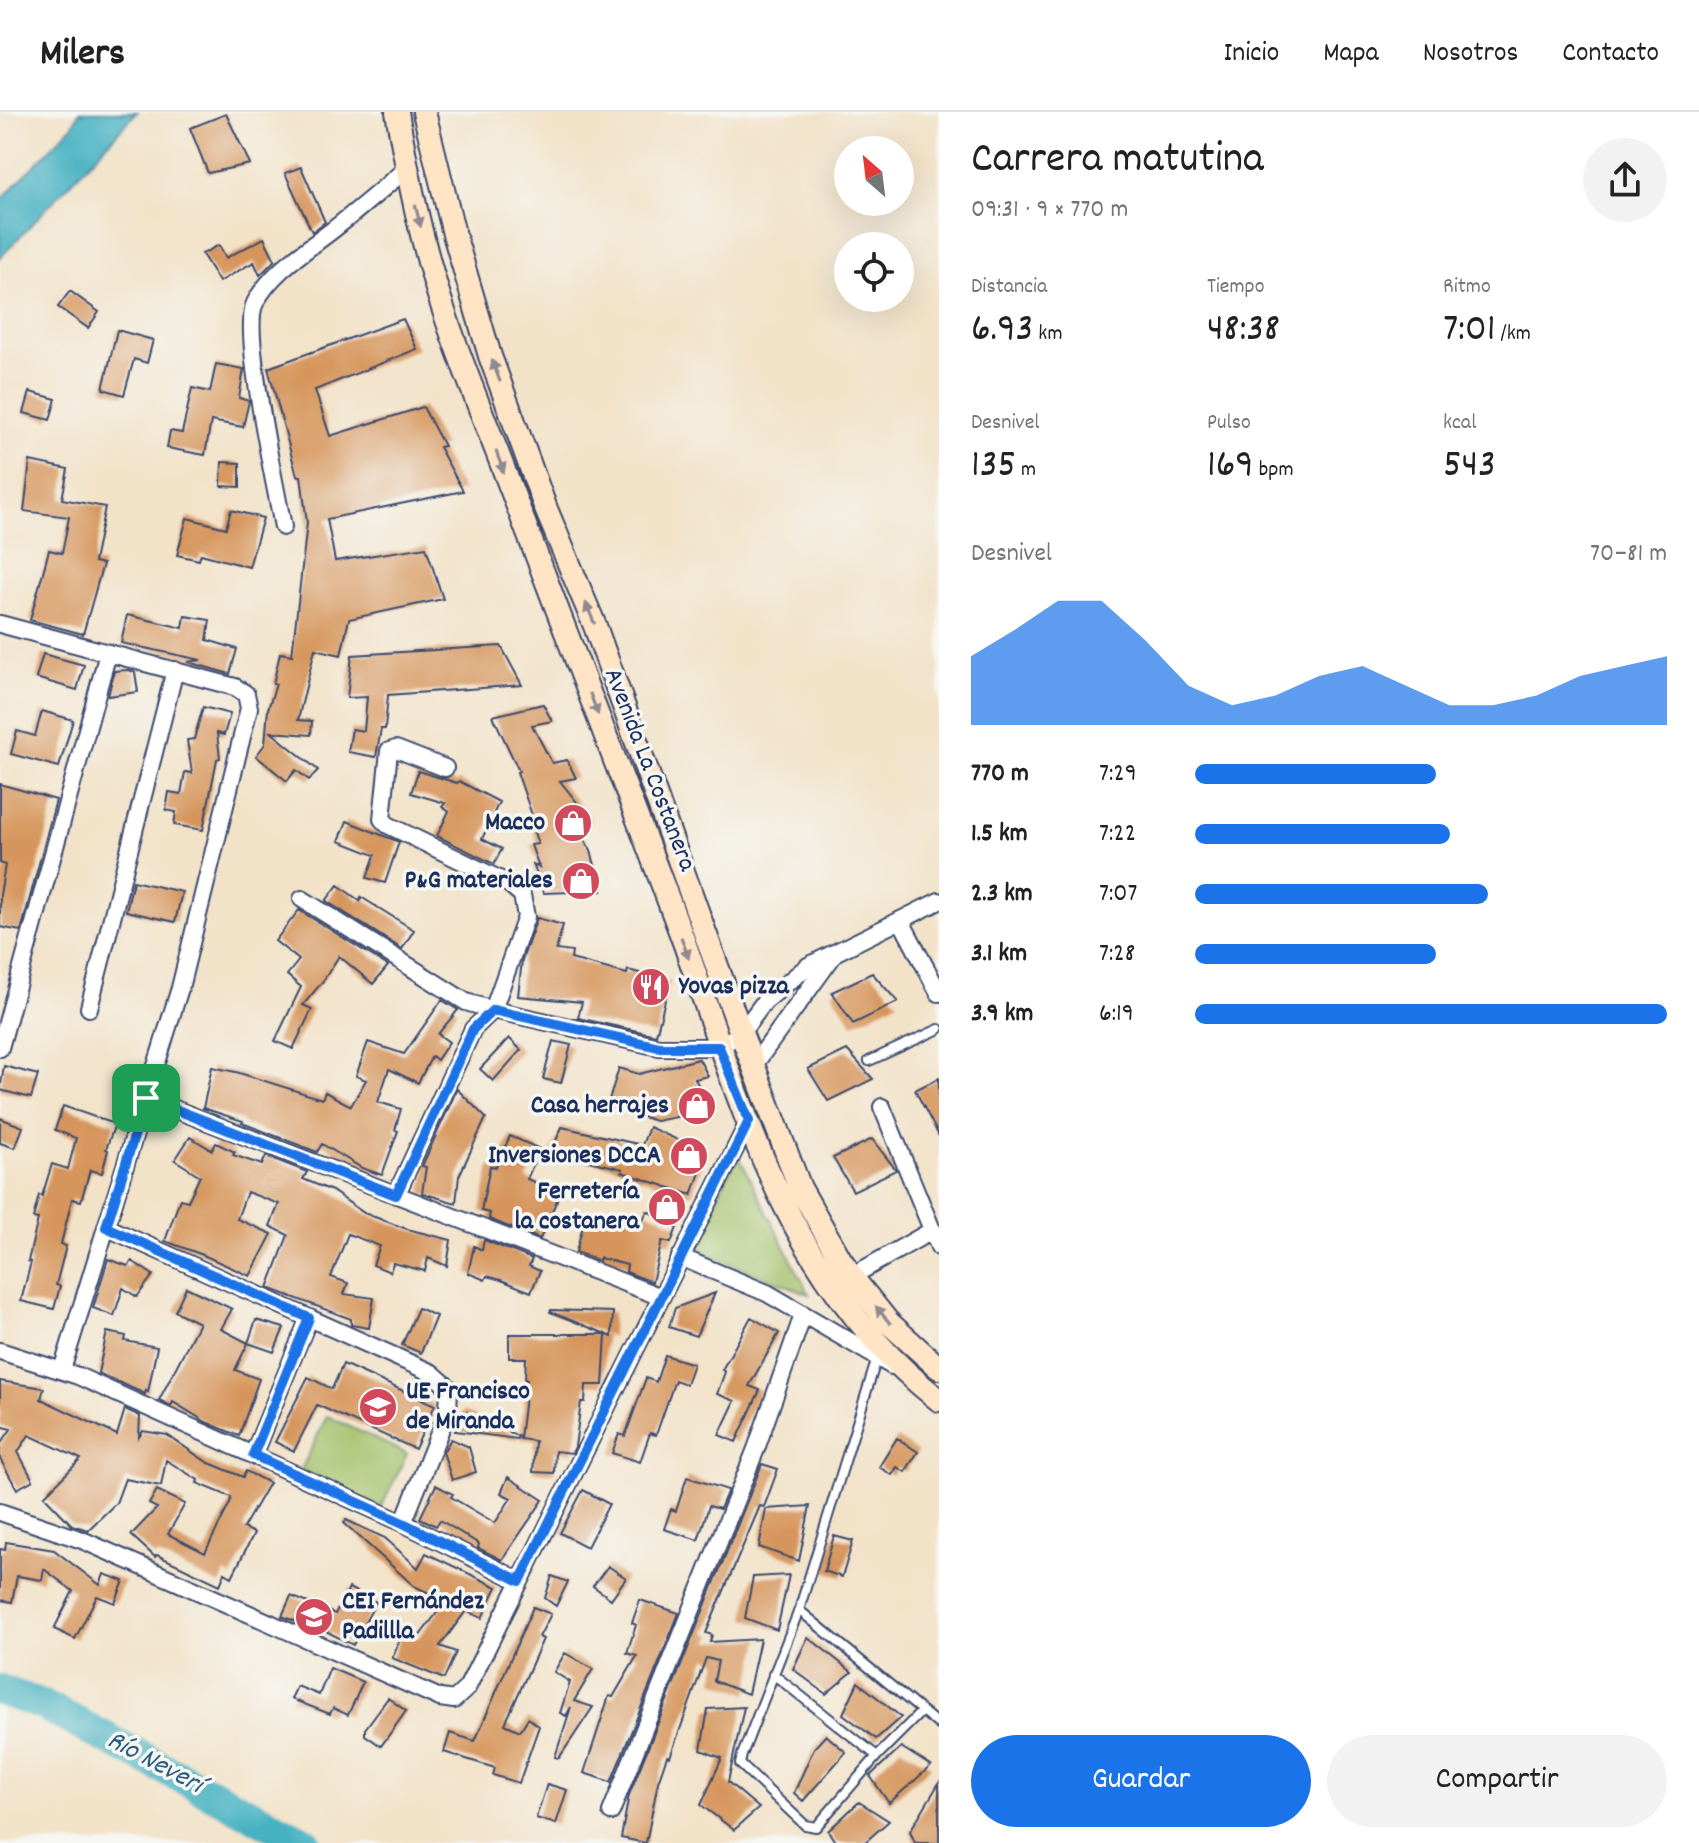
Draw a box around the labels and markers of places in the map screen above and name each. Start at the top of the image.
shop icon: Macco [552,802,594,844]
place label: Macco [485,805,545,842]
shop icon: P&G materiales [560,860,602,902]
place label: P&G materiales [404,863,553,900]
restaurant icon: Yovas pizza [630,966,672,1008]
place label: Yovas pizza [678,969,790,1006]
pin [112,1064,180,1132]
shop icon: Casa herrajes [676,1085,718,1127]
place label: Casa herrajes [531,1088,669,1125]
shop icon: Inversiones DCCA [668,1135,710,1177]
place label: Inversiones DCCA [488,1138,661,1175]
place label: Ferretería la costanera [515,1174,640,1241]
shop icon: Ferretería la costanera [646,1186,688,1228]
place label: UE Francisco de Miranda [406,1374,530,1441]
school or university icon: UE Francisco de Miranda [357,1386,399,1428]
place label: CEI Fernández Padillla [342,1584,485,1651]
school or university icon: CEI Fernández Padillla [293,1596,335,1638]

